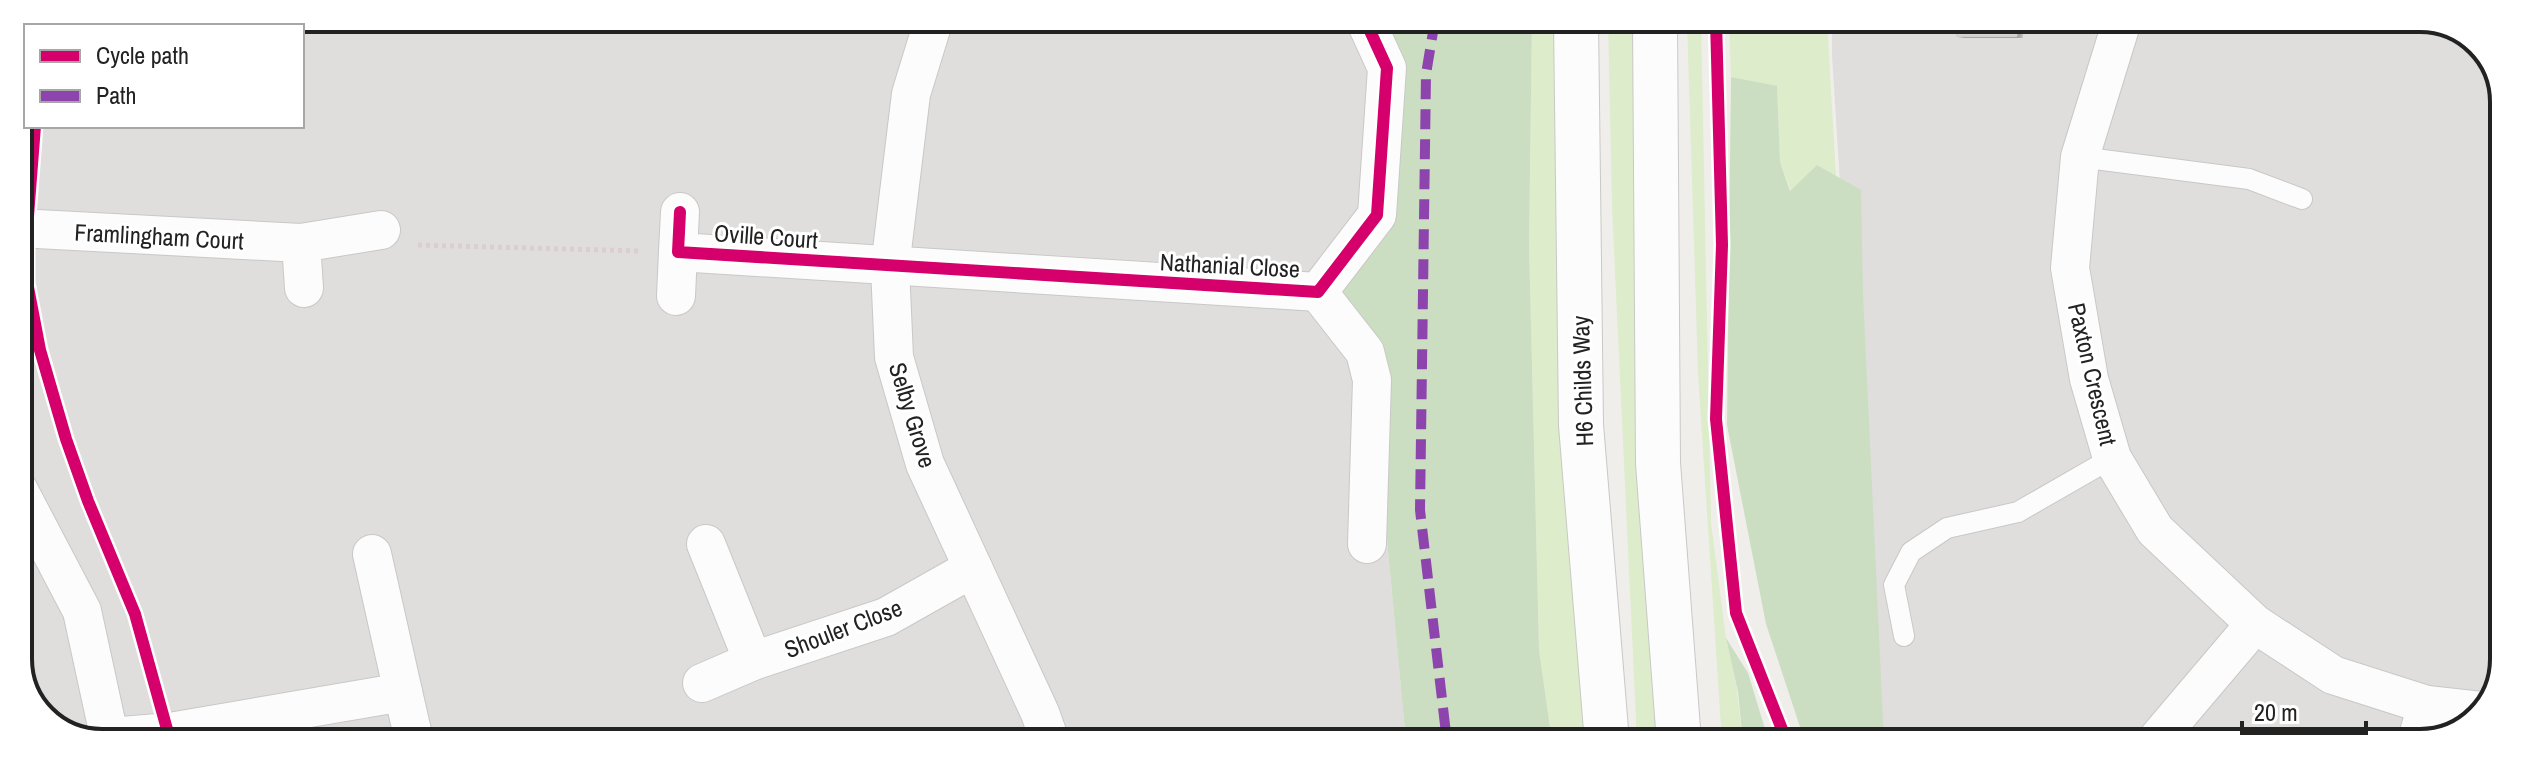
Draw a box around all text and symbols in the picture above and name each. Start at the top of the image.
legend [24,24,304,128]
text: Cycle path [96,39,189,71]
text: Path [96,79,137,111]
street label: Framlingham Court [74,216,245,256]
street label: Oville Court [713,216,819,256]
street label: Nathanial Close [1159,245,1301,285]
street label: Paxton Crescent [2061,300,2125,449]
street label: H6 Childs Way [1564,315,1600,447]
street label: Selby Grove [882,359,944,471]
street label: Shouler Close [780,591,906,665]
scale bar [2242,685,2366,735]
text: 20 m [2254,696,2298,728]

